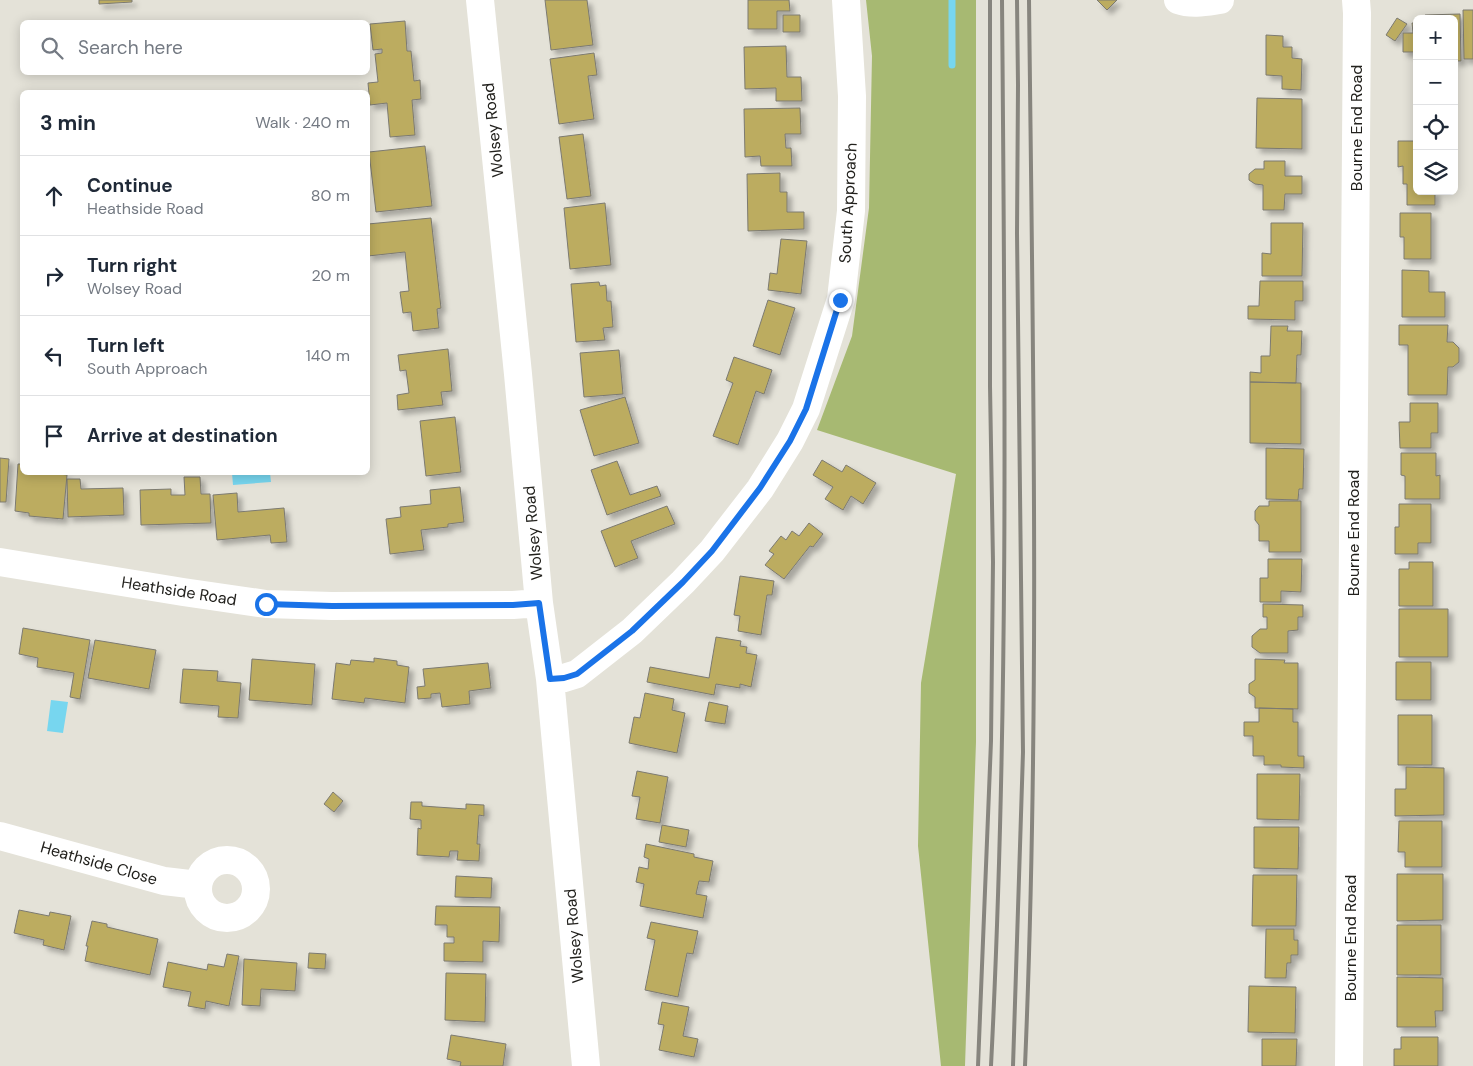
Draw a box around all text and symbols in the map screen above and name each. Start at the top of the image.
map controls [1413,15,1458,195]
button: + [1413,15,1458,60]
search box [20,20,370,75]
icon: search [38,34,66,62]
text: Search here [78,35,183,60]
button: − [1413,60,1458,105]
street label: Bourne End Road [1346,65,1367,191]
street label: Wolsey Road [478,82,508,178]
button: locate [1413,105,1458,150]
text: 3 min [40,109,96,137]
text: Walk · 240 m [255,112,350,133]
street label: South Approach [834,142,862,264]
button: layers [1413,150,1458,195]
text: Continue [87,173,173,198]
icon: ahead [40,182,68,210]
text: 80 m [311,185,350,206]
text: Heathside Road [87,198,203,219]
text: Turn right [87,253,177,278]
icon: right [40,262,68,290]
text: 20 m [311,265,350,286]
text: Wolsey Road [87,278,182,299]
route end [829,289,852,312]
text: Turn left [87,333,165,358]
icon: left [40,342,68,370]
text: 140 m [306,345,350,366]
text: South Approach [87,358,207,379]
icon: arrive [40,422,68,450]
text: Arrive at destination [87,423,278,448]
street label: Bourne End Road [1343,470,1364,596]
street label: Wolsey Road [518,485,548,581]
street label: Heathside Road [120,572,238,610]
route start [255,593,278,616]
street label: Heathside Close [38,836,160,890]
street label: Bourne End Road [1340,875,1361,1001]
street label: Wolsey Road [559,888,589,984]

